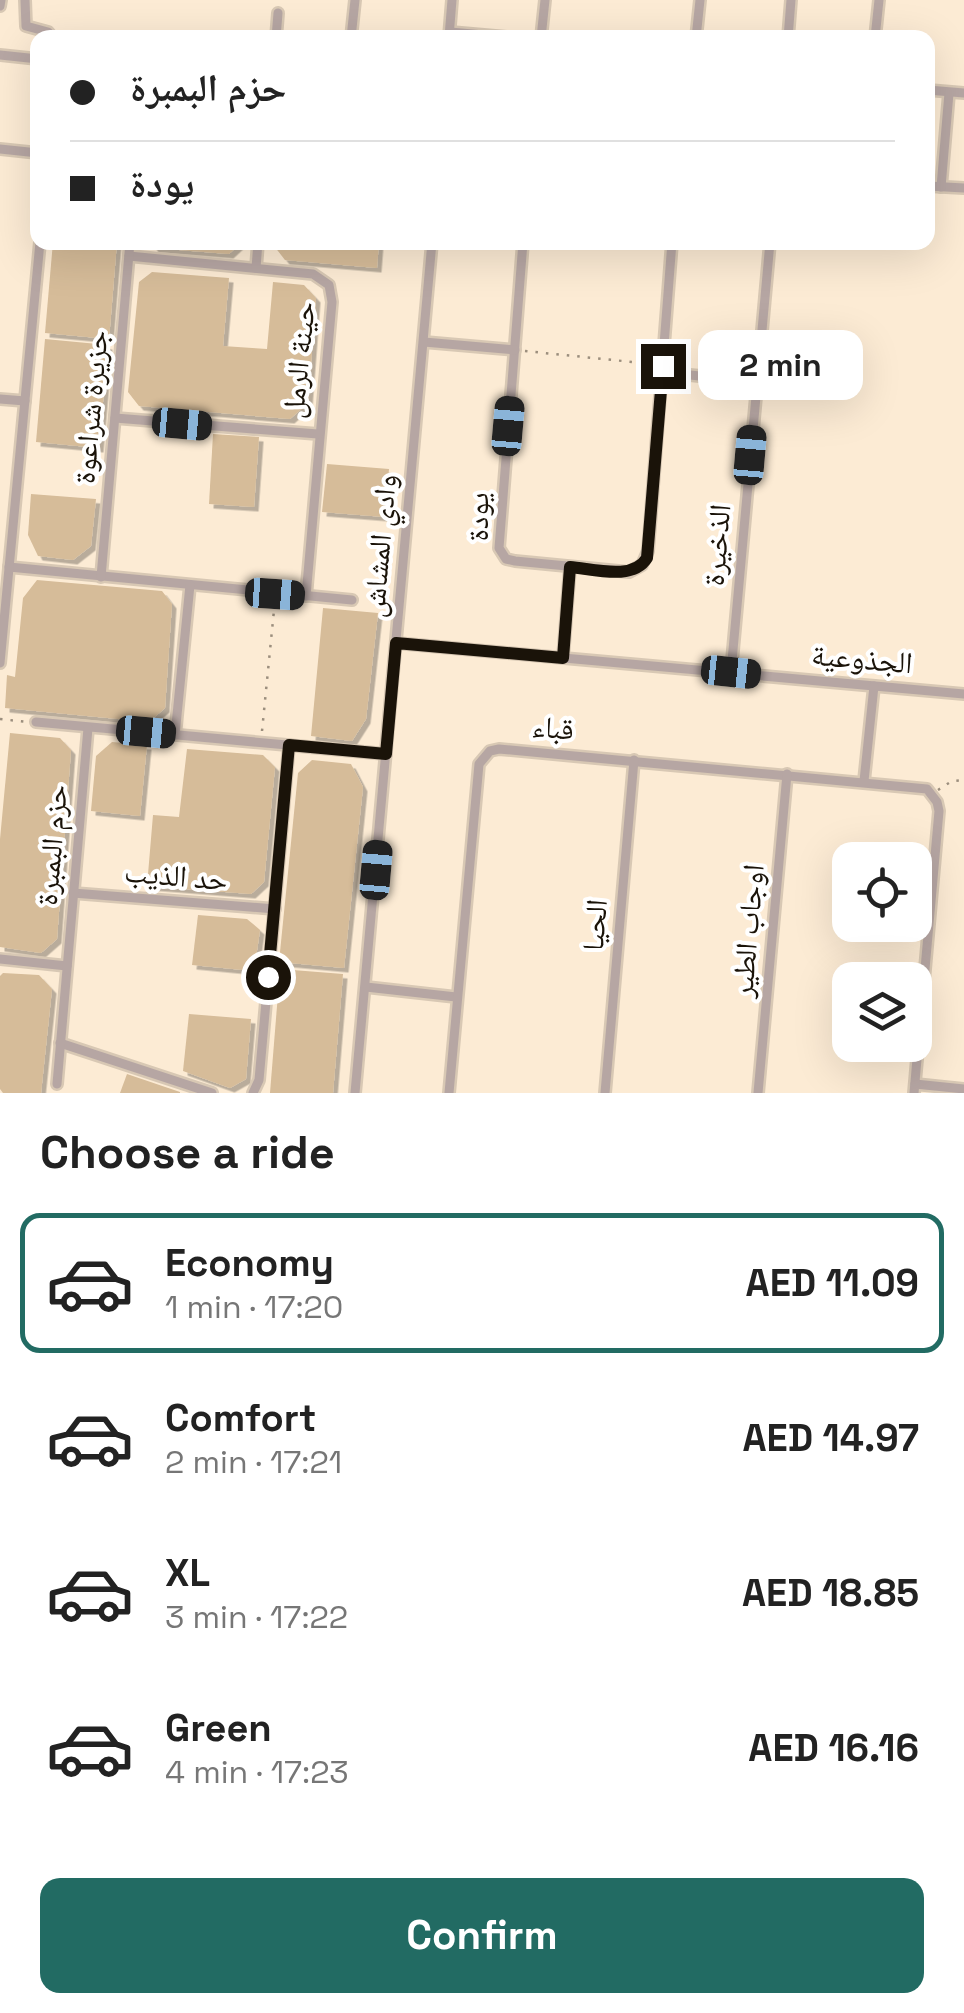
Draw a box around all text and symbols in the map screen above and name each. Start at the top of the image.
text: حزم البمبرة [130,64,287,112]
text: يودة [130,160,194,208]
street label: حينة الرمل [273,300,324,420]
street label: جزيرة شراعوة [64,329,117,485]
callout: 2 min [698,331,863,401]
route end [641,344,686,389]
text: 2 min [739,345,822,385]
car [490,395,526,457]
car [151,406,213,442]
car [732,424,768,486]
street label: وادي المشاش [354,473,410,620]
street label: يودة [458,493,497,542]
street label: الذخيرة [694,502,739,587]
car [244,577,306,611]
street label: الجذوعية [810,635,914,682]
car [700,654,762,690]
street label: قباء [530,706,576,749]
car [115,714,177,750]
street label: حزم البمبرة [27,783,76,907]
car [358,839,394,901]
map controls [832,842,932,1062]
button: locate [832,842,932,942]
street label: حد الذيب [123,852,229,899]
street label: اوجاب الطير [722,863,773,1000]
street label: الحيا [573,897,616,952]
route start [246,955,291,1000]
button: layers [832,962,932,1062]
text: Choose a ride [40,1124,335,1181]
icon: car [45,1238,135,1328]
text: Economy [165,1239,334,1287]
text: AED 11.09 [746,1259,919,1307]
text: 1 min · 17:20 [165,1287,343,1327]
icon: car [45,1393,135,1483]
text: Comfort [165,1394,316,1442]
text: AED 14.97 [743,1414,919,1462]
text: 2 min · 17:21 [165,1442,342,1482]
icon: car [45,1548,135,1638]
text: XL [165,1549,210,1597]
text: AED 18.85 [742,1569,919,1617]
text: 3 min · 17:22 [165,1597,348,1637]
icon: car [45,1703,135,1793]
text: Green [165,1704,272,1752]
text: AED 16.16 [748,1724,919,1772]
text: 4 min · 17:23 [165,1752,349,1792]
button: Confirm [40,1878,924,1993]

